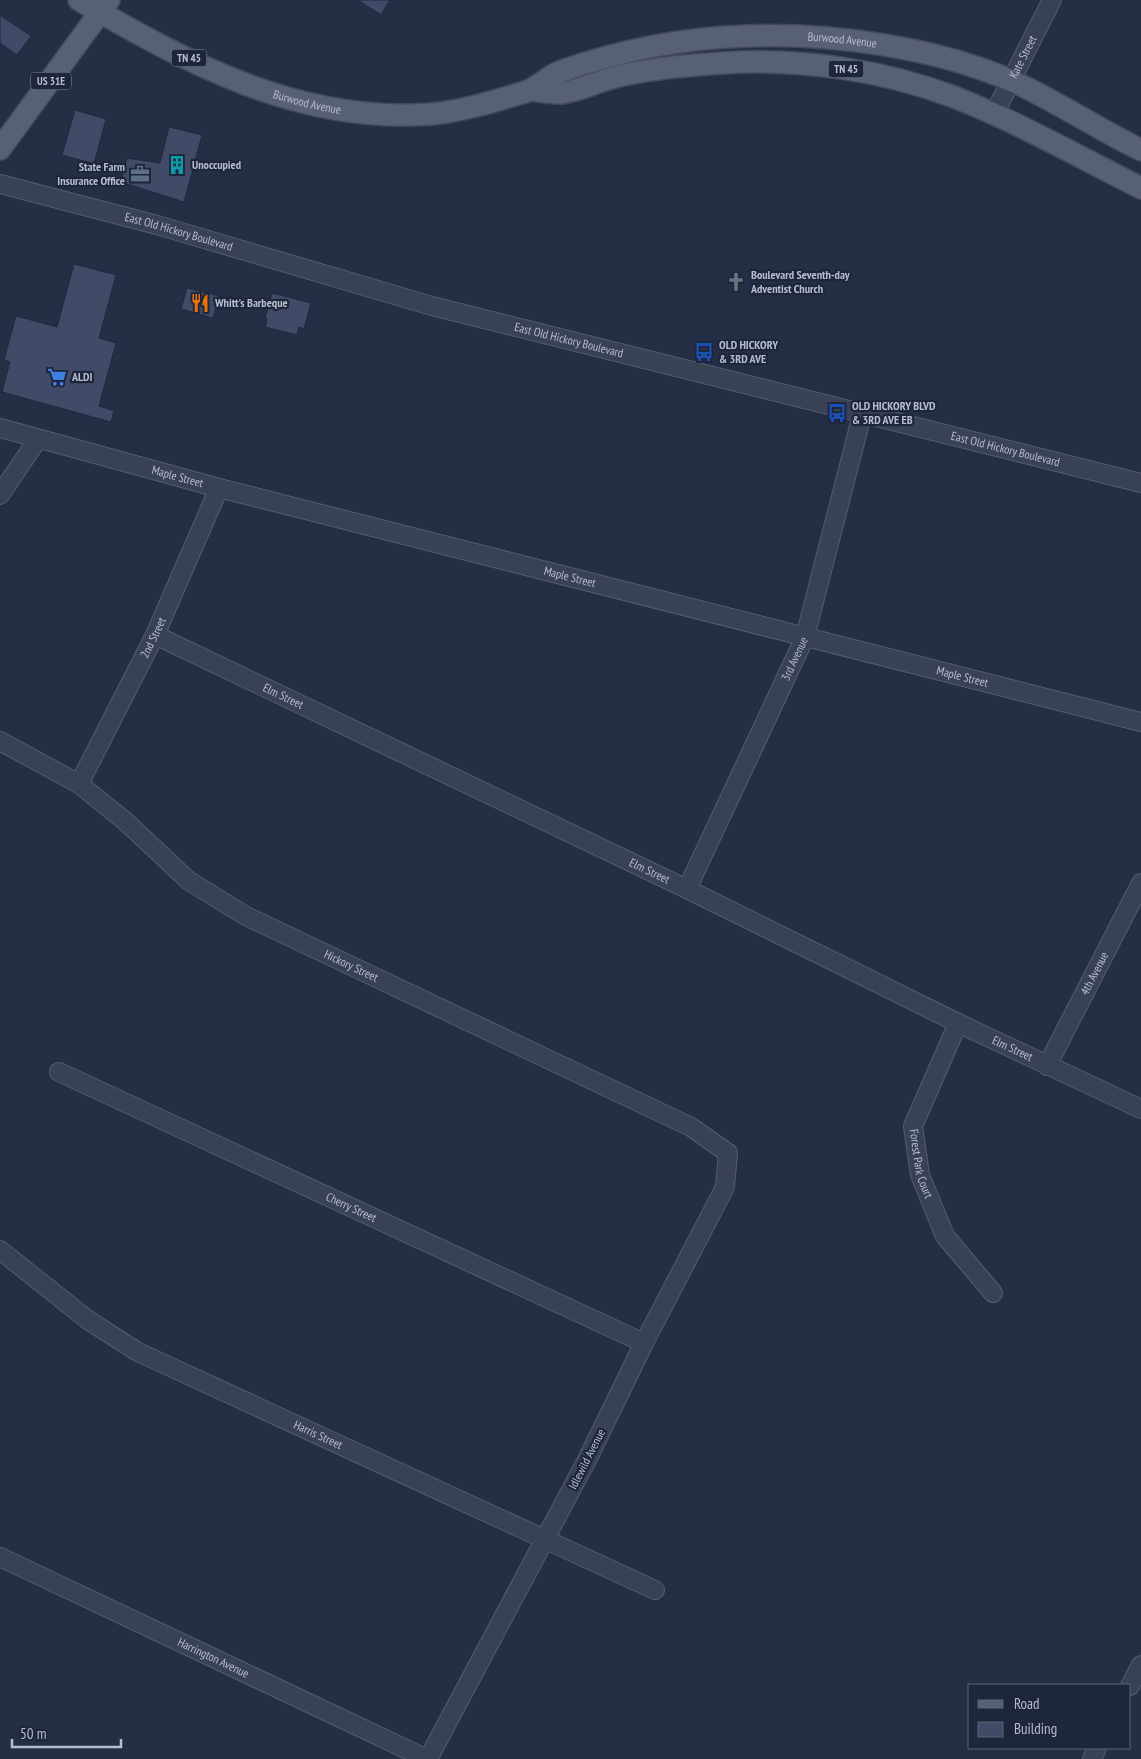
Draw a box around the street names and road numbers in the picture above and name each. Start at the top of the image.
street label: Burwood Avenue [807,29,878,51]
street label: Kate Street [1005,32,1040,81]
road number: TN 45 [172,49,206,66]
road number: TN 45 [828,61,864,78]
road number: US 31E [31,72,71,90]
street label: Burwood Avenue [271,86,342,117]
street label: East Old Hickory Boulevard [123,209,235,254]
street label: East Old Hickory Boulevard [513,319,625,360]
street label: East Old Hickory Boulevard [950,428,1062,469]
street label: Maple Street [150,462,206,491]
street label: Maple Street [542,563,598,590]
street label: 2nd Street [137,614,169,660]
street label: 3rd Avenue [778,634,811,683]
street label: Maple Street [935,662,991,690]
street label: Elm Street [261,680,307,712]
street label: Elm Street [627,855,673,887]
street label: Hickory Street [322,946,381,985]
street label: 4th Avenue [1077,949,1111,997]
street label: Elm Street [990,1032,1036,1064]
street label: Forest Park Court [907,1128,937,1201]
street label: Cherry Street [324,1189,380,1225]
street label: Harris Street [292,1417,346,1452]
street label: Idlewild Avenue [565,1426,608,1492]
street label: Harrington Avenue [175,1634,252,1681]

